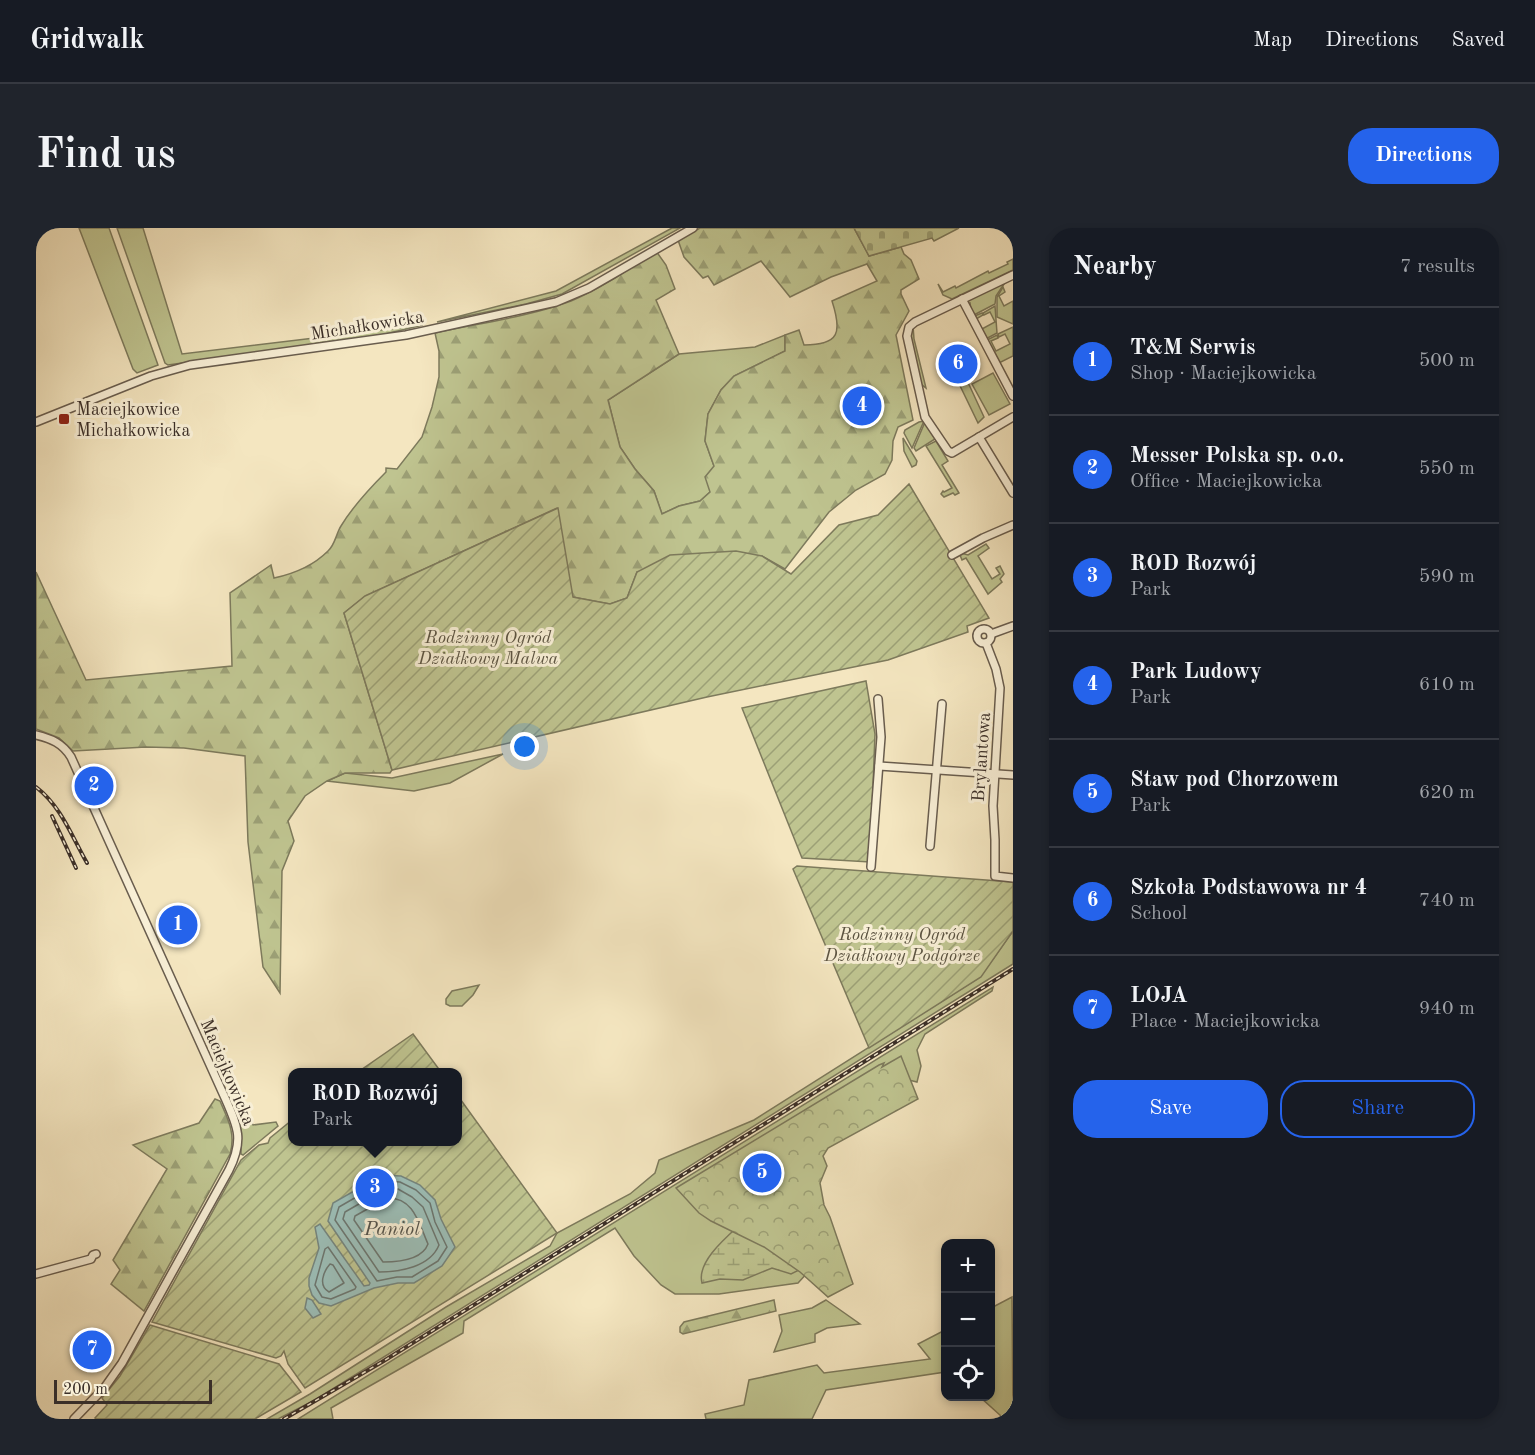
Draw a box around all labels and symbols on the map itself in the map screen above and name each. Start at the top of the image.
street label: Michałkowicka [309,308,425,344]
pin: 6 [938,342,978,386]
pin: 4 [842,384,882,429]
place label: Maciejkowice Michałkowicka [76,401,190,440]
marker: Maciejkowice Michałkowicka [57,412,71,426]
park label: Rodzinny Ogród Działkowy Malwa [417,629,558,668]
street label: Brylantowa [970,711,994,803]
your location [510,732,539,761]
pin: 2 [74,764,114,808]
pin: 1 [158,902,198,948]
park label: Rodzinny Ogród Działkowy Podgórze [823,926,980,965]
street label: Maciejkowicka [197,1017,258,1128]
pin: 5 [742,1150,782,1196]
pin: 3 [356,1166,394,1210]
water label: Paniol [363,1220,420,1240]
pin: 7 [72,1328,112,1372]
scale bar [54,1377,212,1404]

